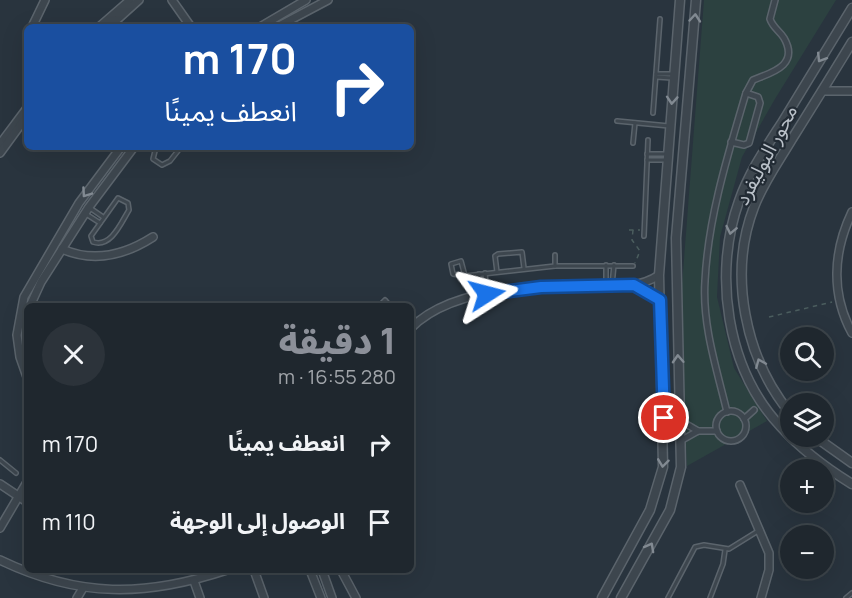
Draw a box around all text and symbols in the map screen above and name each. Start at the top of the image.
one-way arrow [688,13,701,22]
text: 170 m [182,29,297,87]
icon: right [318,48,396,126]
one-way arrow [817,52,829,62]
text: انعطف يمينًا [164,92,297,129]
one-way arrow [666,96,679,105]
street label: محور البوليفرد [728,100,803,210]
one-way arrow [82,187,93,198]
one-way arrow [725,224,738,234]
position arrow [455,262,519,326]
text: 1 دقيقة [278,316,396,365]
button: close [42,323,105,386]
map controls [780,327,834,579]
button: search [780,327,834,381]
one-way arrow [672,354,685,363]
one-way arrow [755,358,767,369]
text: 280 m · 16:55 [278,363,396,390]
pin [638,392,689,443]
button: layers [780,393,834,447]
icon: arrive [647,401,680,434]
text: انعطف يمينًا [228,428,345,458]
icon: right [363,428,396,461]
text: 170 m [42,429,98,459]
one-way arrow [657,458,670,467]
button: + [780,459,834,513]
text: الوصول إلى الوجهة [170,506,345,536]
icon: arrive [363,506,396,539]
text: 110 m [42,507,96,537]
button: − [780,525,834,579]
one-way arrow [643,543,654,553]

